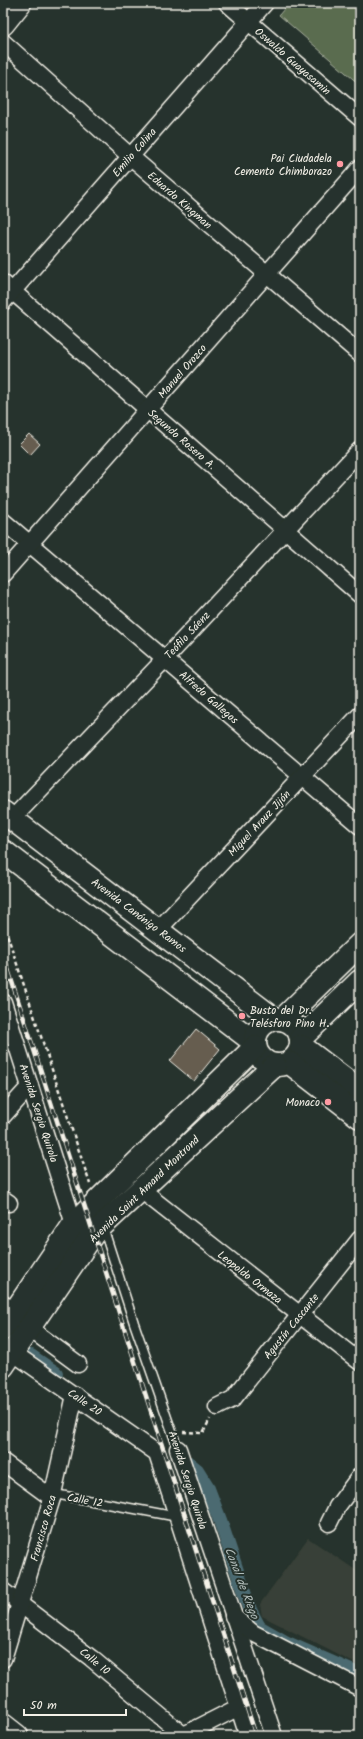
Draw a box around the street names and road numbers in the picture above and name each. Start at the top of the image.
street label: Oswaldo Guayasamin [250,23,335,100]
street label: Emilio Colina [108,124,161,181]
street label: Eduardo Kingman [143,167,216,234]
street label: Manuel Orozco [154,340,212,403]
street label: Segundo Rosero A. [143,405,219,475]
street label: Teófilo Sáenz [161,607,215,664]
street label: Alfredo Gallegos [174,667,242,729]
street label: Miguel Arauz Jijón [224,786,295,861]
street label: Avenida Canónigo Ramos [87,874,190,958]
street label: Avenida Sergio Quirola [14,1062,63,1165]
street label: Avenida Saint Amand Montrond [85,1131,205,1248]
street label: Leopoldo Ormaza [213,1247,286,1309]
street label: Agustín Cascante [259,1290,324,1364]
street label: Calle 20 [63,1385,106,1421]
street label: Avenida Sergio Quirola [163,1429,212,1532]
street label: Calle 12 [65,1489,104,1513]
street label: Francisco Roca [26,1493,62,1564]
street label: Calle 10 [75,1644,114,1680]

